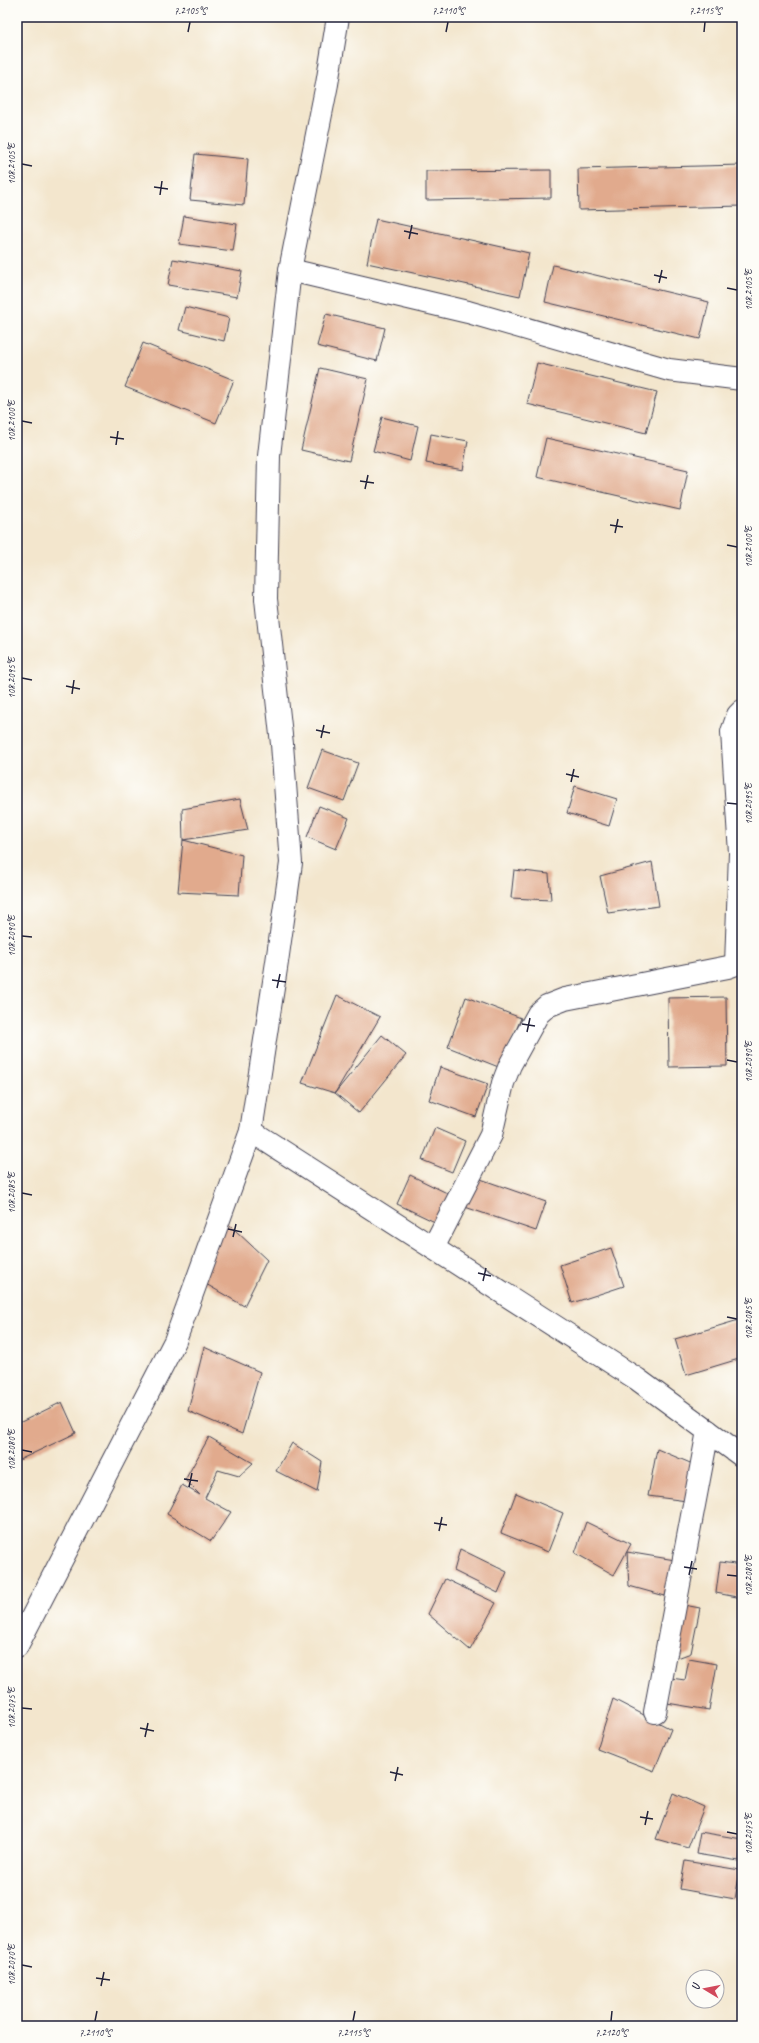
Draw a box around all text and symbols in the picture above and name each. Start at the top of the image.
text: 7.2105°S [174,4,208,17]
text: 7.2110°S [432,4,466,17]
text: 7.2115°S [689,4,723,17]
text: 108.2105°E [5,141,18,185]
text: 108.2105°E [742,267,755,311]
text: 108.2100°E [5,398,18,442]
text: 108.2100°E [742,524,755,568]
text: 108.2095°E [5,655,18,699]
text: 108.2095°E [742,781,755,825]
text: 108.2090°E [5,913,18,957]
text: 108.2090°E [742,1039,755,1083]
text: 108.2085°E [5,1170,18,1214]
text: 108.2085°E [742,1296,755,1340]
text: 108.2080°E [5,1427,18,1471]
text: 108.2080°E [742,1553,755,1597]
text: 108.2075°E [5,1685,18,1729]
text: 108.2075°E [742,1811,755,1855]
text: 108.2070°E [5,1942,18,1986]
north arrow [685,1969,725,2009]
text: U [688,1981,703,1991]
text: 7.2110°S [79,2026,113,2039]
text: 7.2115°S [337,2026,371,2039]
text: 7.2120°S [595,2026,629,2039]

